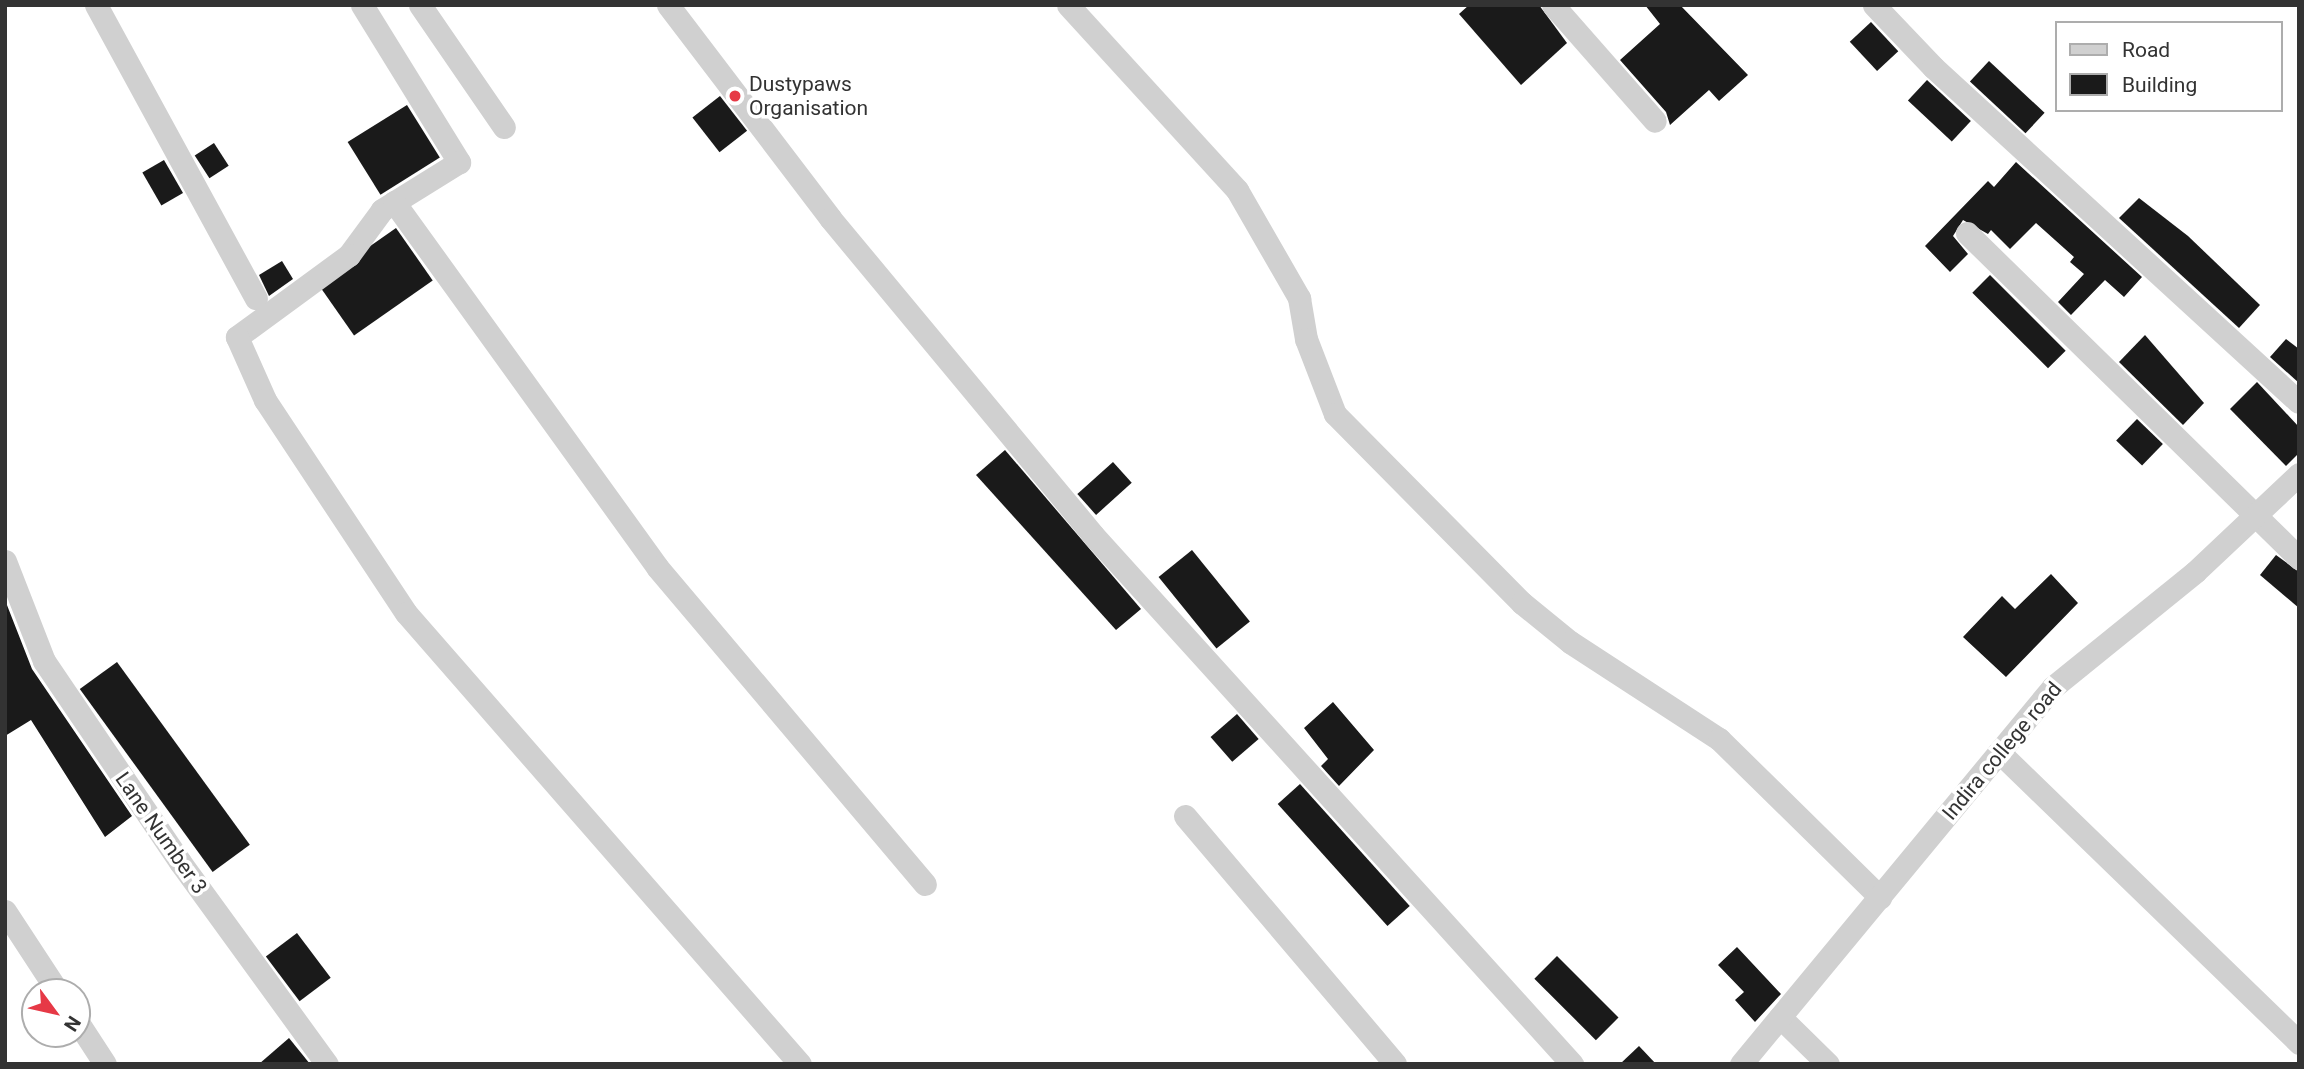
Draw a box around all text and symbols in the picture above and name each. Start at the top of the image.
legend [2056,21,2283,112]
text: Road [2122,38,2170,62]
place label: Dustypaws Organisation [749,71,868,121]
text: Building [2122,73,2197,97]
marker: Dustypaws Organisation [727,88,743,104]
street label: Indira college road [1937,677,2067,825]
street label: Lane Number 3 [110,767,212,899]
north arrow [21,978,91,1048]
text: N [59,1012,86,1036]

